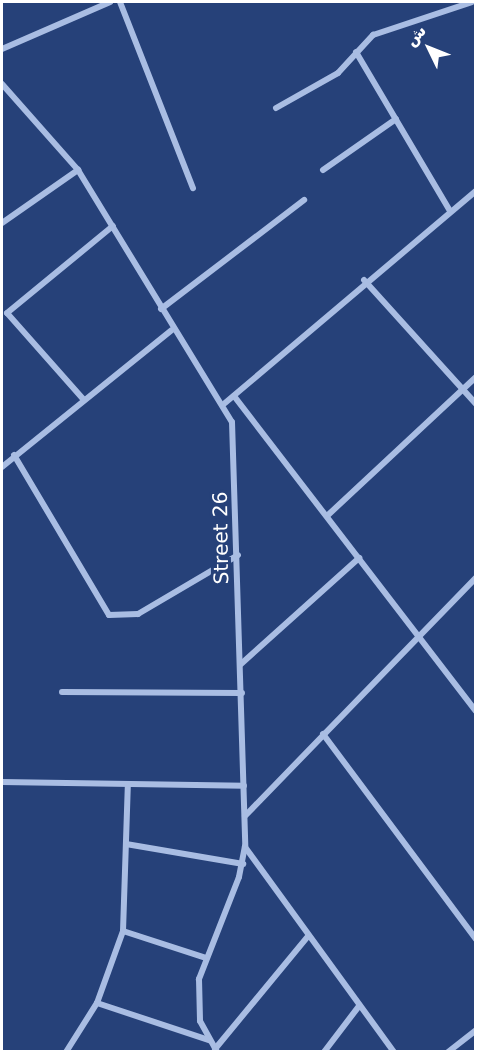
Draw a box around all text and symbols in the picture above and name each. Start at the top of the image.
north arrow [399,18,459,78]
text: ش [401,21,430,50]
street label: Street 26 [208,492,234,584]

